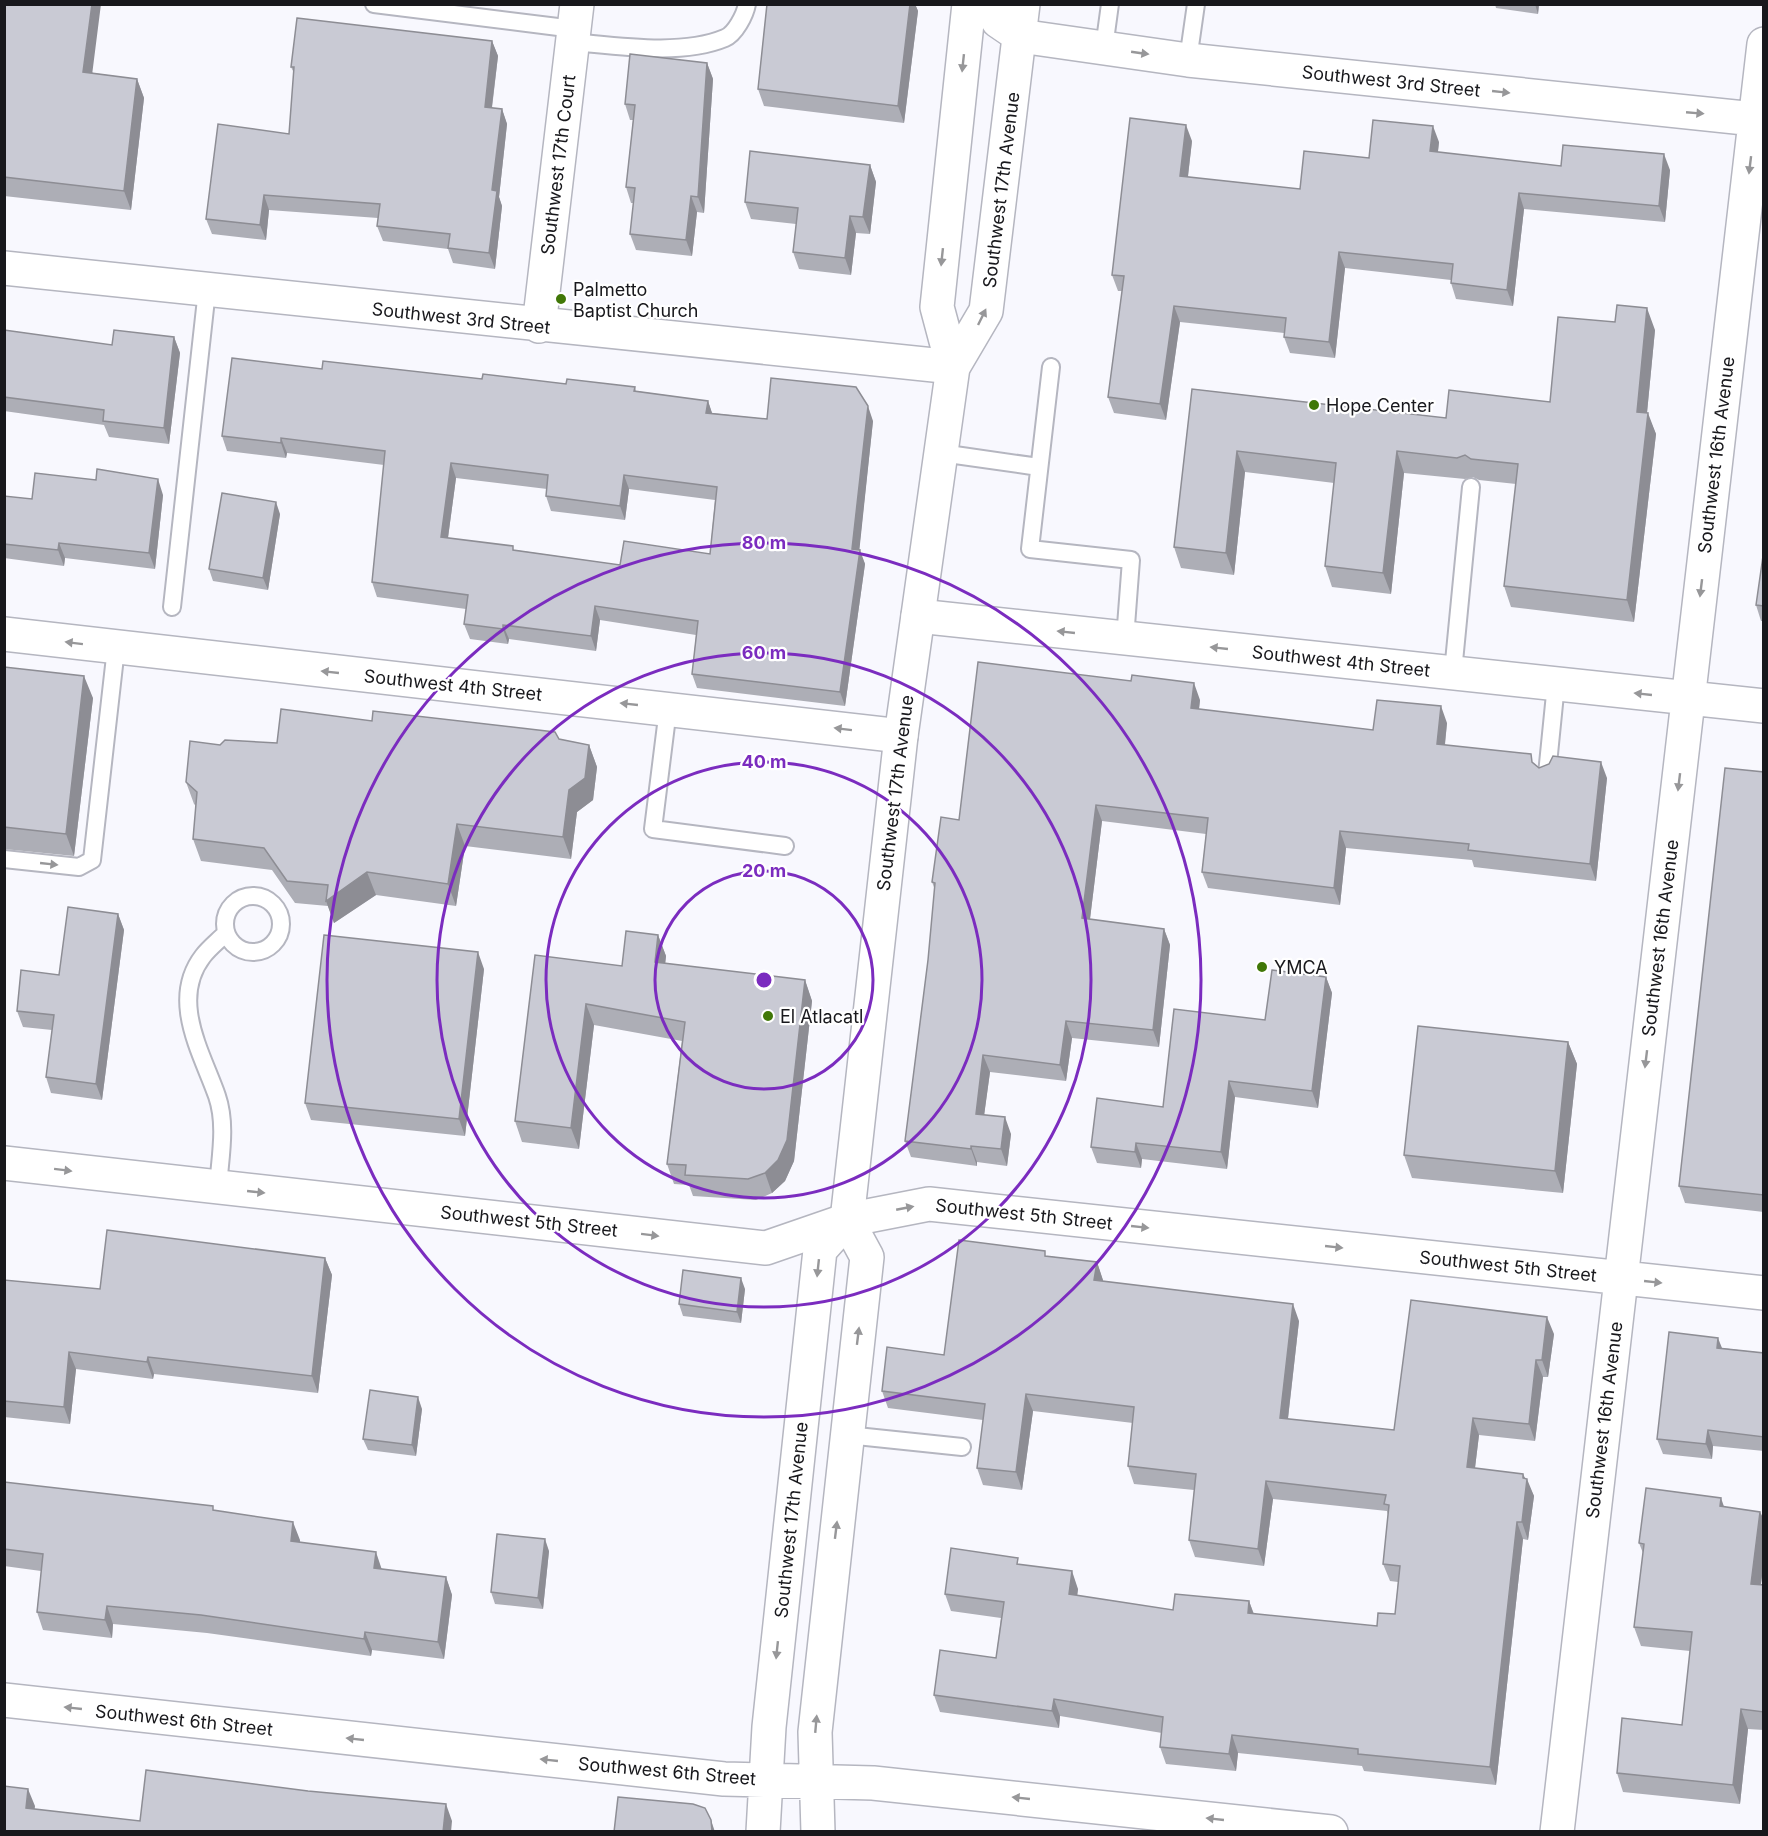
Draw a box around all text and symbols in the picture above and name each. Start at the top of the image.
one-way arrow [1130,49,1149,58]
one-way arrow [958,53,968,72]
street label: Southwest 3rd Street [1301,61,1481,101]
street label: Southwest 17th Court [537,74,579,256]
one-way arrow [1491,88,1510,97]
street label: Southwest 17th Avenue [979,91,1023,289]
one-way arrow [1685,108,1704,118]
one-way arrow [1745,155,1754,174]
one-way arrow [938,247,947,266]
place label: Palmetto Baptist Church [573,279,698,321]
marker: Palmetto Baptist Church [554,292,568,306]
street label: Southwest 3rd Street [371,298,551,338]
one-way arrow [977,308,986,325]
street label: Southwest 16th Avenue [1694,355,1738,555]
place label: Hope Center [1326,395,1434,416]
marker: Hope Center [1307,398,1321,412]
text: 80 m [742,532,786,553]
one-way arrow [1696,579,1706,598]
one-way arrow [1057,627,1076,637]
one-way arrow [65,638,84,647]
street label: Southwest 4th Street [1251,641,1431,681]
text: 60 m [742,642,786,663]
one-way arrow [1210,643,1229,653]
street label: Southwest 4th Street [363,665,543,705]
one-way arrow [321,667,340,677]
one-way arrow [1633,689,1652,698]
street label: Southwest 17th Avenue [873,694,917,892]
one-way arrow [619,700,638,709]
one-way arrow [834,724,853,734]
text: 40 m [742,751,787,772]
one-way arrow [1674,772,1683,791]
street label: Southwest 16th Avenue [1638,838,1682,1038]
one-way arrow [40,859,59,869]
text: 20 m [742,860,786,881]
place label: YMCA [1274,957,1328,978]
marker: YMCA [1255,960,1269,974]
centre of rings [754,970,774,990]
place label: El Atlacatl [780,1006,863,1027]
marker: El Atlacatl [761,1009,775,1023]
one-way arrow [1641,1049,1651,1068]
one-way arrow [53,1165,72,1175]
one-way arrow [247,1187,266,1197]
street label: Southwest 5th Street [934,1194,1114,1234]
street label: Southwest 5th Street [439,1201,619,1241]
one-way arrow [895,1203,914,1212]
one-way arrow [1130,1222,1149,1231]
one-way arrow [641,1230,660,1240]
one-way arrow [1324,1243,1343,1252]
street label: Southwest 5th Street [1418,1246,1598,1286]
one-way arrow [813,1258,823,1277]
one-way arrow [1644,1277,1663,1287]
street label: Southwest 16th Avenue [1582,1320,1626,1520]
one-way arrow [853,1327,863,1346]
street label: Southwest 17th Avenue [770,1421,812,1619]
one-way arrow [831,1520,841,1539]
one-way arrow [772,1640,782,1659]
street label: Southwest 6th Street [94,1700,274,1740]
one-way arrow [63,1703,82,1713]
one-way arrow [811,1714,821,1733]
one-way arrow [345,1734,364,1744]
street label: Southwest 6th Street [577,1753,757,1789]
one-way arrow [539,1755,558,1765]
one-way arrow [1012,1794,1031,1803]
one-way arrow [1206,1814,1225,1824]

